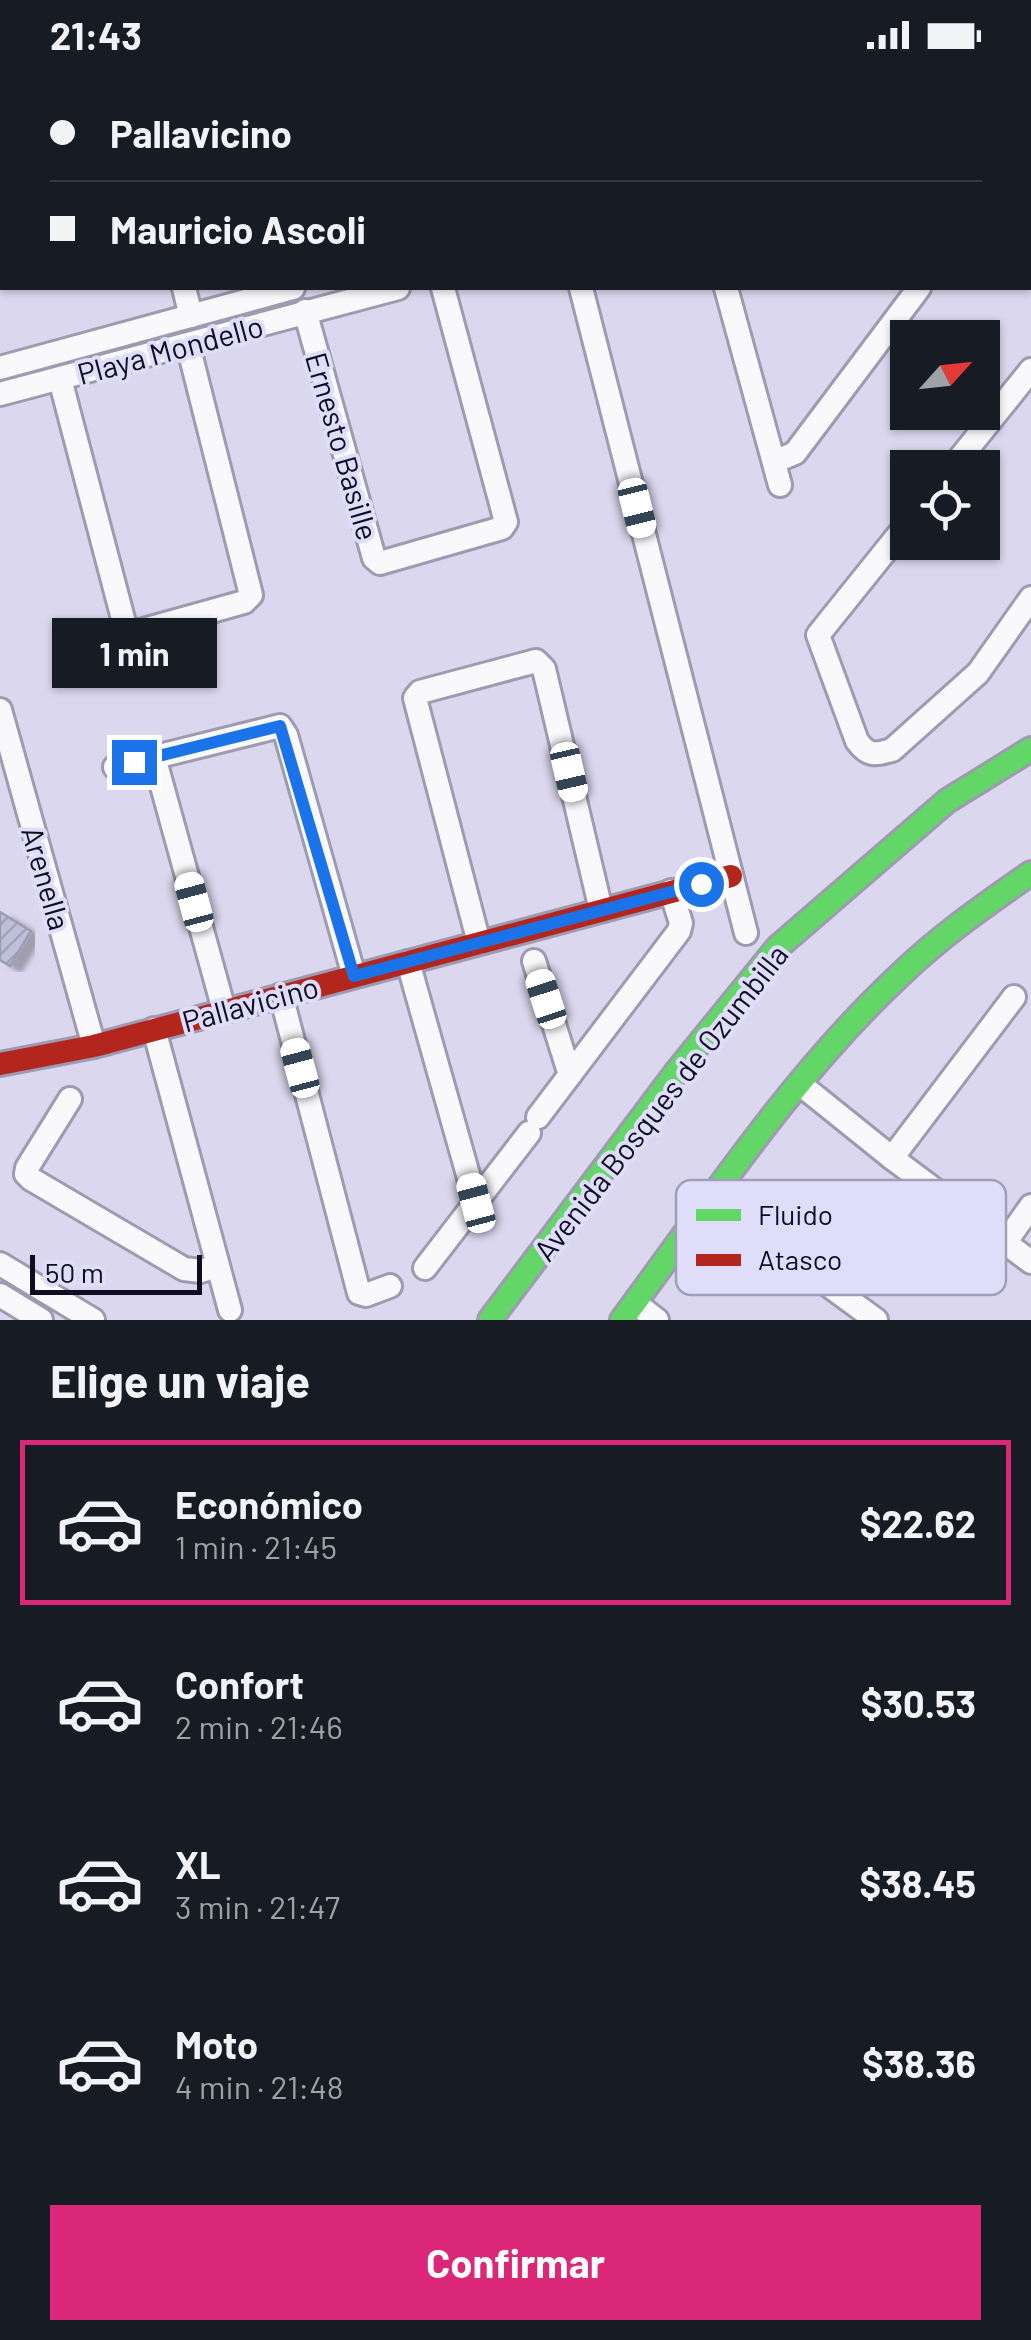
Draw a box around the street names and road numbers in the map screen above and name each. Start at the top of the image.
street label: Playa Mondello [73,307,267,391]
street label: Ernesto Basille [299,348,387,544]
street label: Arenella [15,822,79,934]
street label: Avenida Bosques de Ozumbilla [525,937,795,1267]
street label: Pallavicino [178,968,322,1038]

